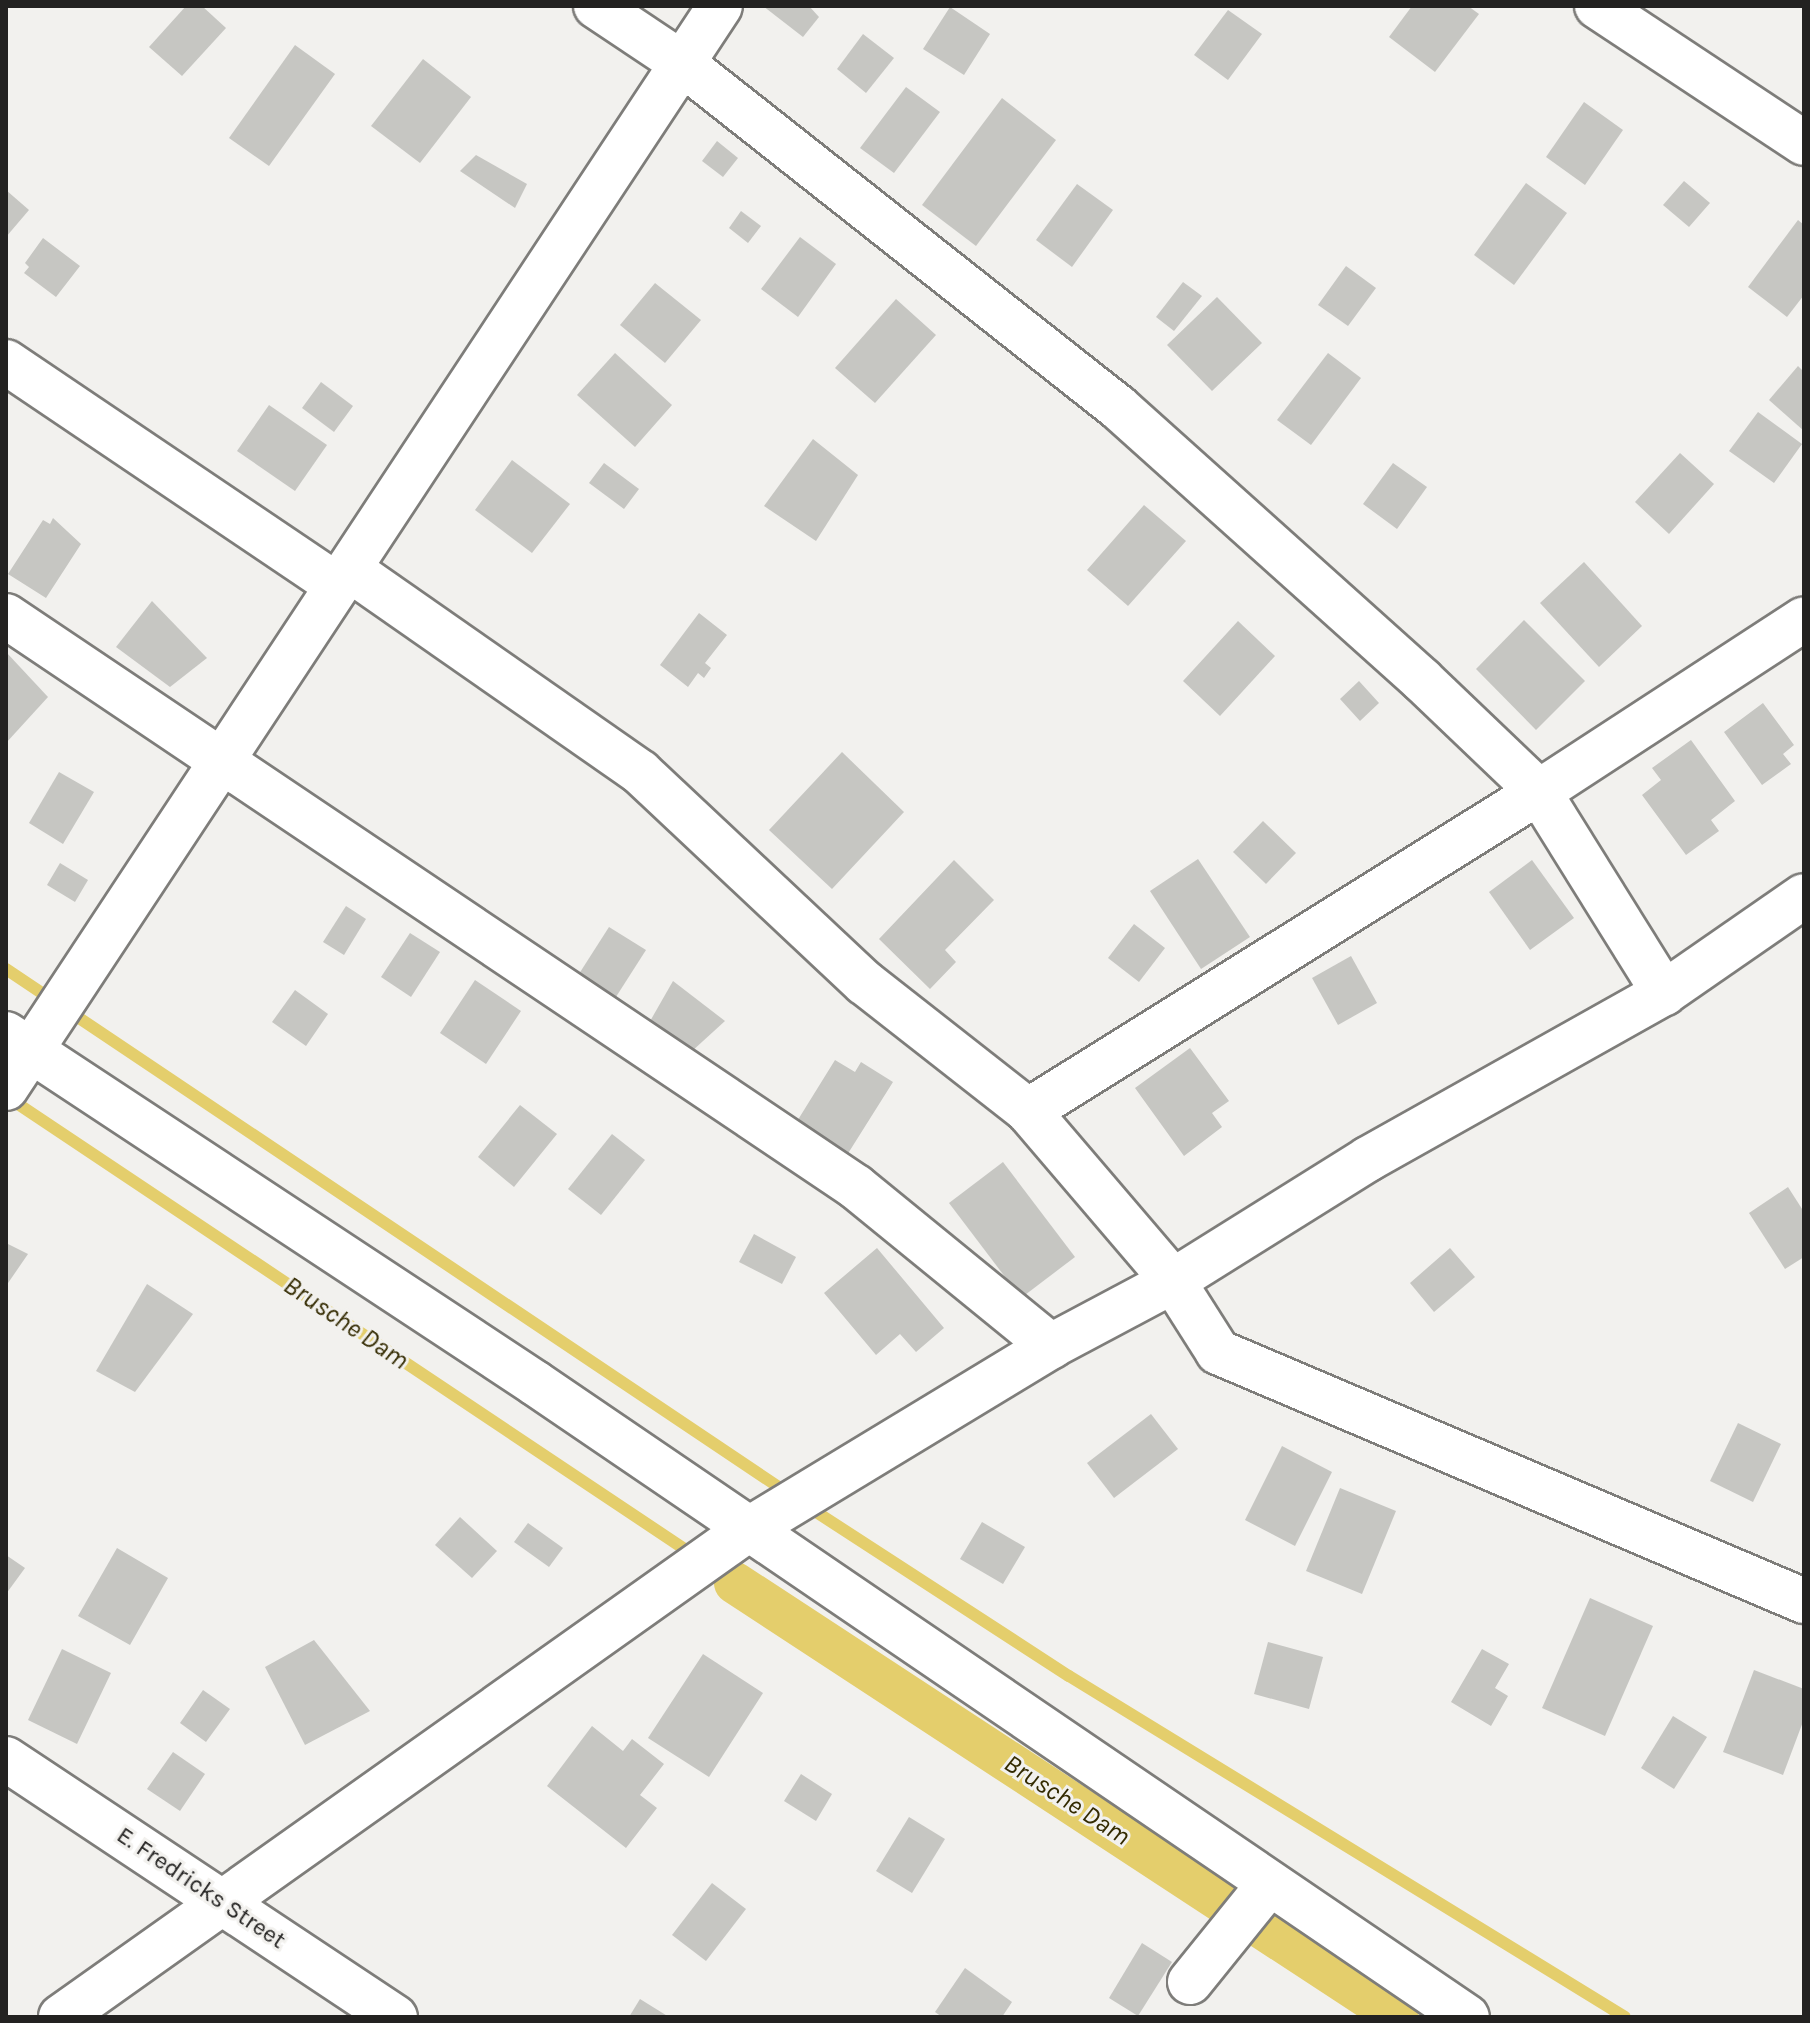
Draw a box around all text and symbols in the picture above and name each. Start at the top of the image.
water label: Brusche Dam [278,1270,414,1376]
water label: Brusche Dam [998,1748,1136,1852]
street label: E. Fredricks Street [111,1821,291,1955]

